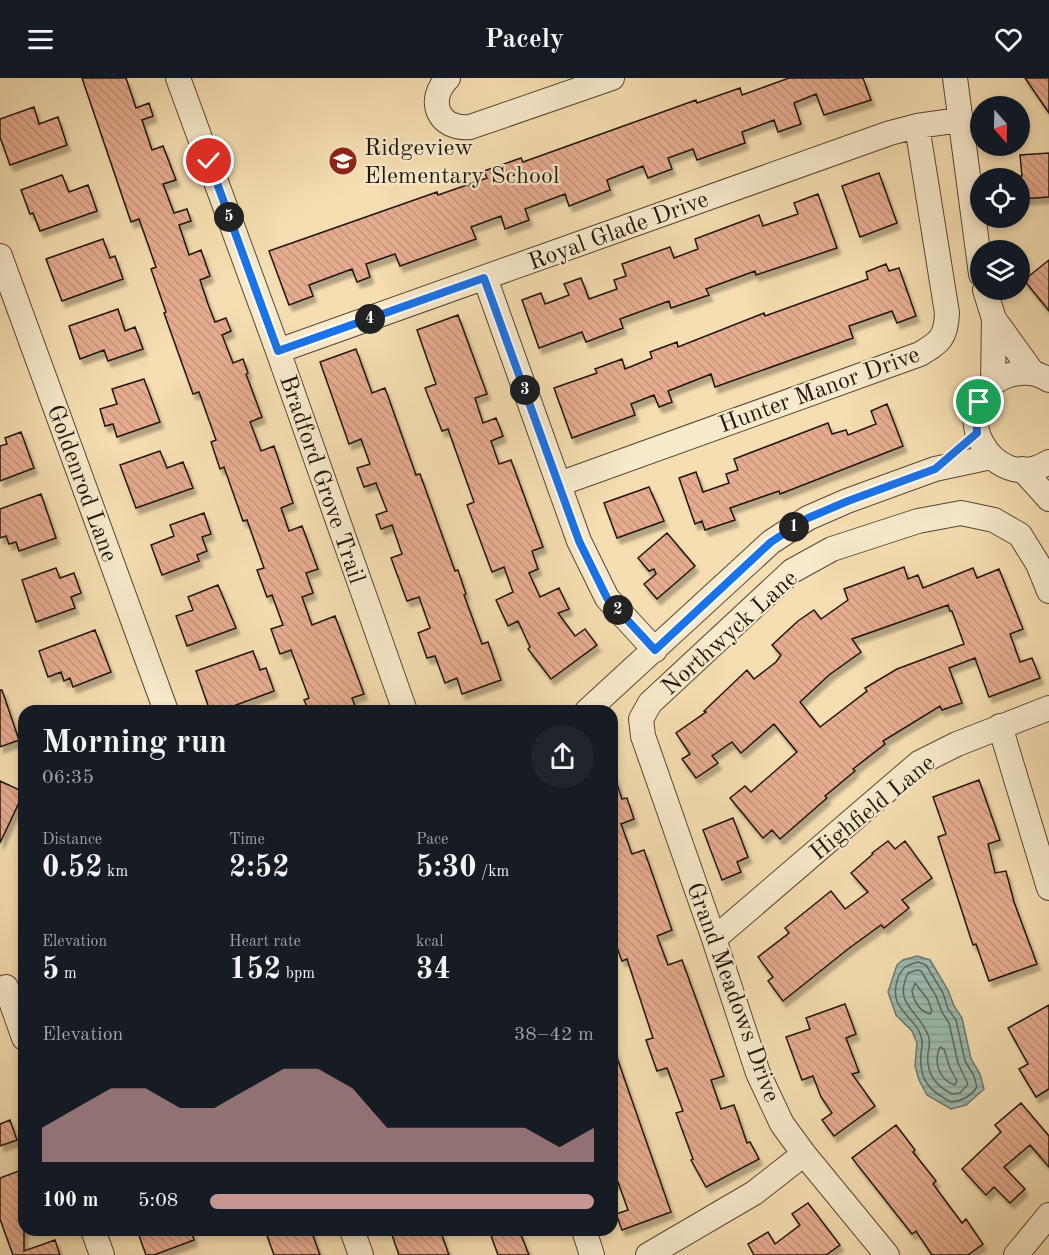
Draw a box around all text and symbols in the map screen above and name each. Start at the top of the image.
icon: menu [24,23,57,56]
icon: heart [992,23,1025,56]
text: Pacely [485,26,564,53]
north arrow [970,96,1030,156]
map controls [970,96,1030,300]
pin [183,135,234,186]
place label: Ridgeview Elementary School [364,137,559,189]
icon: check [192,144,225,177]
school or university icon: Ridgeview Elementary School [327,145,359,177]
button: locate [970,168,1030,228]
street label: Royal Glade Drive [525,188,712,276]
pin: 5 [214,202,244,232]
text: 5 [224,209,234,225]
button: layers [970,240,1030,300]
pin: 4 [355,304,385,334]
text: 4 [365,311,375,327]
street label: Hunter Manor Drive [716,343,923,438]
street label: Bradford Grove Trail [274,372,368,587]
pin: 3 [510,375,540,405]
pin [953,376,1004,427]
text: 3 [520,382,530,398]
icon: arrive [962,385,995,418]
street label: Goldenrod Lane [42,402,121,565]
pin: 1 [779,512,809,542]
text: 1 [789,519,799,535]
street label: Northwyck Lane [658,567,803,700]
pin: 2 [603,595,633,625]
text: 2 [613,602,623,618]
button: share [531,725,594,788]
text: Morning run [42,727,227,760]
street label: Highfield Lane [806,751,940,866]
text: 06:35 [42,768,94,788]
text: Distance [42,832,102,848]
text: Time [229,832,265,848]
text: Pace [416,832,448,848]
text: 0.52 [42,853,103,883]
text: 2:52 [229,853,290,883]
text: 5:30 [416,853,477,883]
text: km [103,864,128,880]
text: /km [477,864,509,880]
street label: Grand Meadows Drive [681,880,783,1106]
text: Elevation [42,934,107,950]
text: Heart rate [229,934,301,950]
text: kcal [416,934,444,950]
text: 5 [42,955,59,985]
text: 152 [229,955,281,985]
text: 34 [416,955,451,985]
text: m [59,966,77,982]
text: bpm [281,966,315,982]
text: Elevation [42,1025,123,1045]
text: 38–42 m [514,1025,594,1045]
text: 100 m [42,1191,98,1211]
text: 5:08 [138,1191,178,1211]

